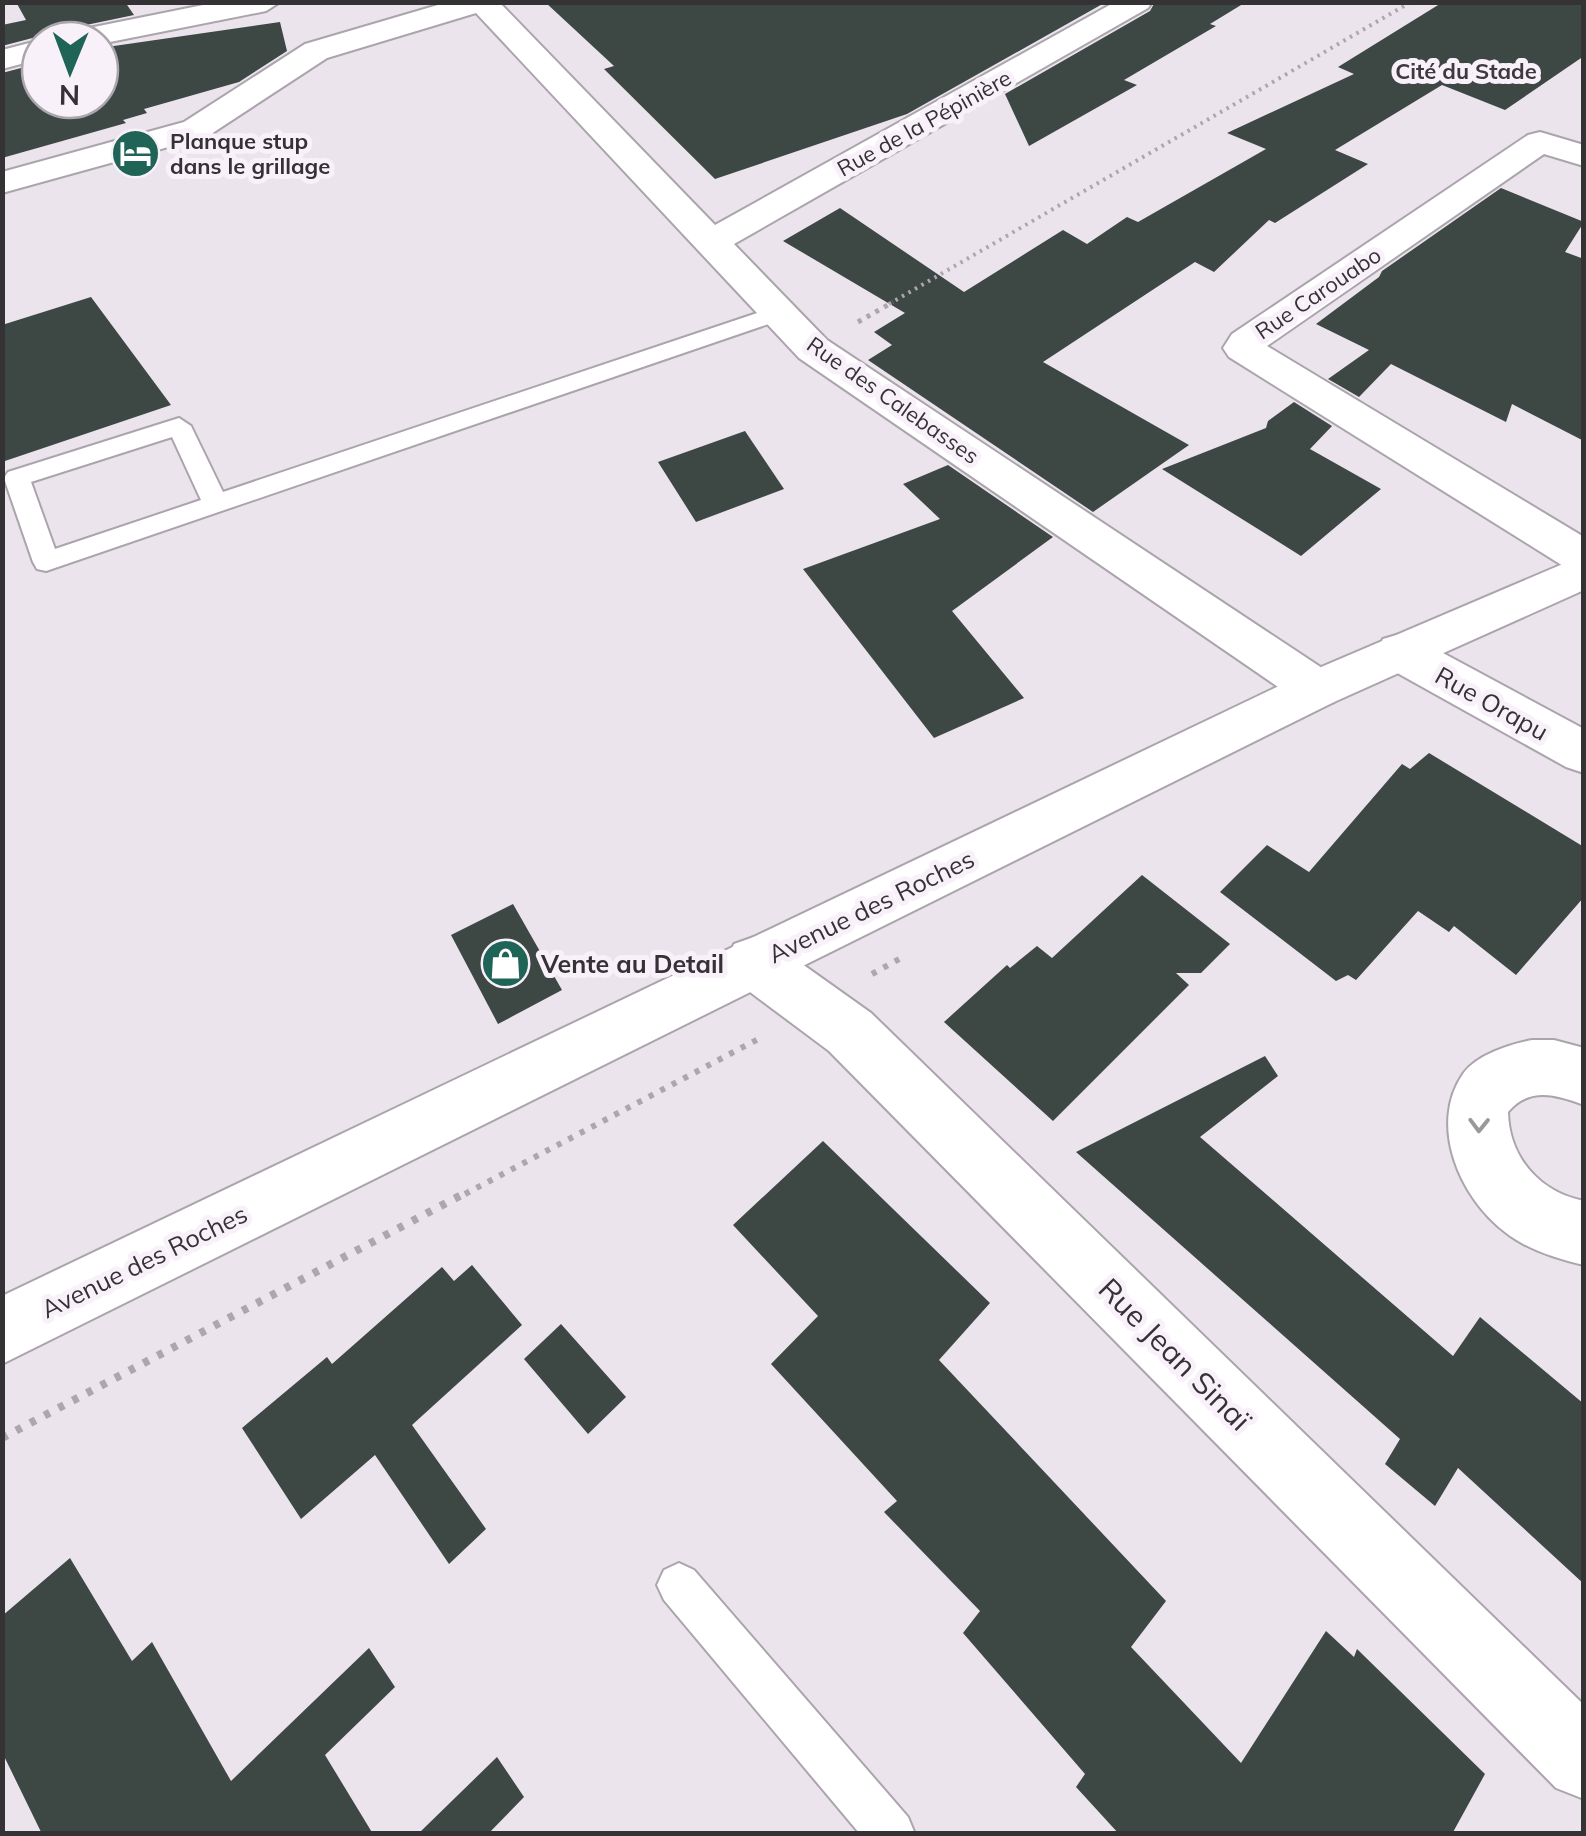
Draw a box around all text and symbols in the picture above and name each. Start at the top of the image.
north arrow [20,20,120,120]
district label: Cité du Stade [1395,57,1537,85]
street label: Rue de la Pépinière [832,64,1016,182]
text: N [59,78,80,113]
place label: Planque stup dans le grillage [170,127,330,180]
hotel icon: Planque stup dans le grillage [109,128,161,180]
street label: Rue Carouabo [1250,241,1386,345]
street label: Rue des Calebasses [802,330,984,470]
street label: Rue Orapu [1430,659,1554,747]
street label: Avenue des Roches [763,843,979,969]
shop icon: Vente au Detail [480,937,532,989]
place label: Vente au Detail [540,948,724,979]
one-way arrow [1468,1118,1490,1133]
street label: Avenue des Roches [36,1198,252,1324]
street label: Rue Jean Sinaï [1091,1270,1260,1439]

